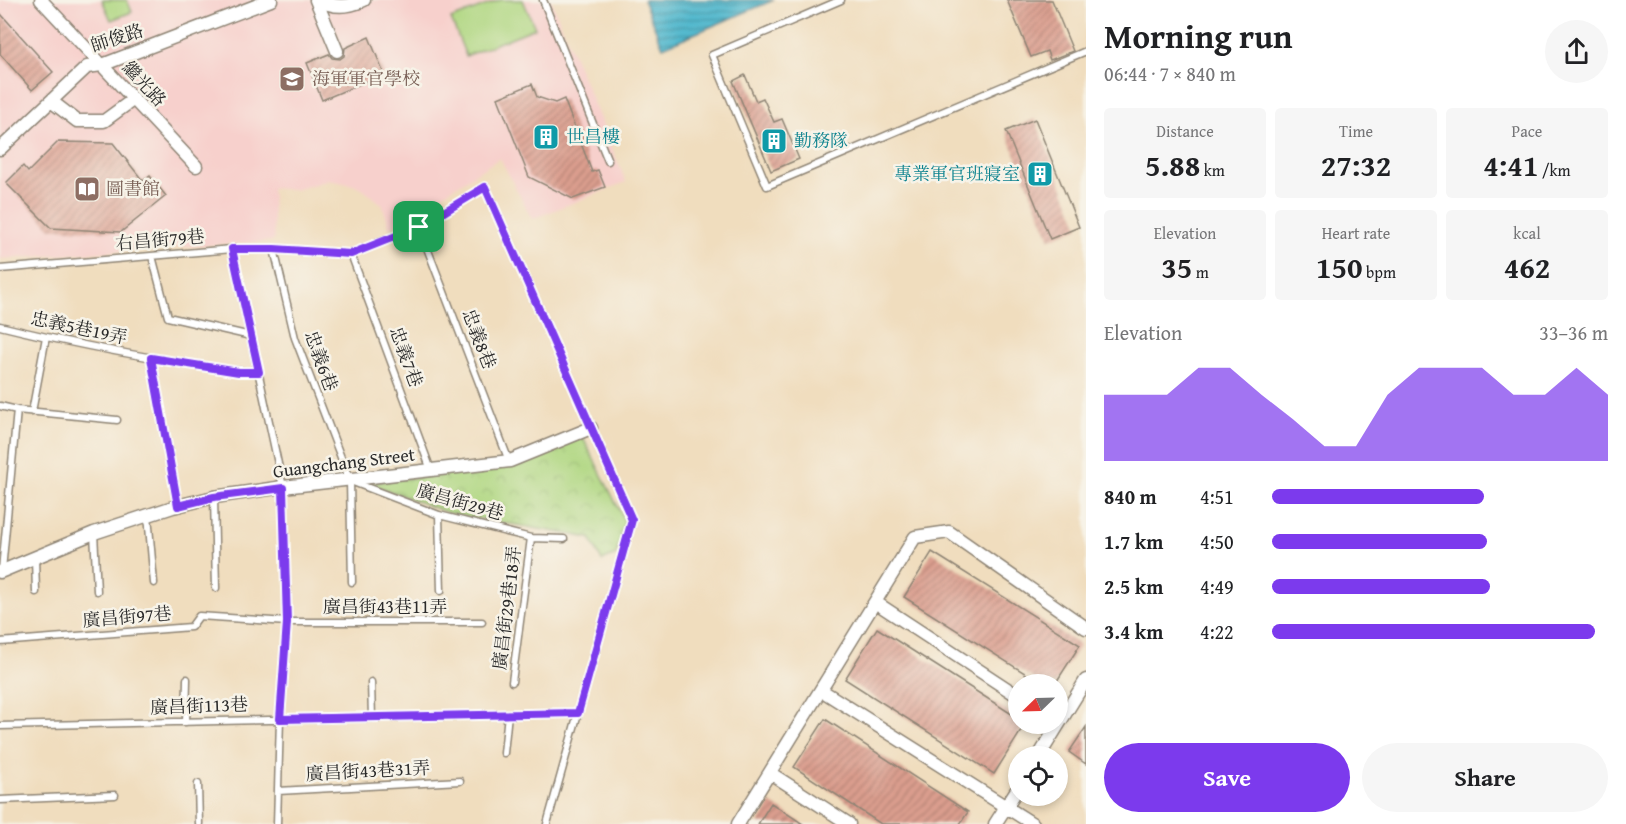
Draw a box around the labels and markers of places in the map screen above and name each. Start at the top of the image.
school or university icon: 海軍軍官學校 [277,64,307,94]
place label: 海軍軍官學校 [312,65,420,92]
building icon: 世昌樓 [531,122,561,152]
place label: 世昌樓 [566,123,620,150]
building icon: 勤務隊 [759,126,789,156]
place label: 勤務隊 [794,127,848,154]
building icon: 專業軍官班寢室 [1025,159,1055,189]
place label: 專業軍官班寢室 [894,160,1020,187]
library icon: 圖書館 [72,174,102,204]
place label: 圖書館 [106,175,160,202]
pin [393,201,444,252]

